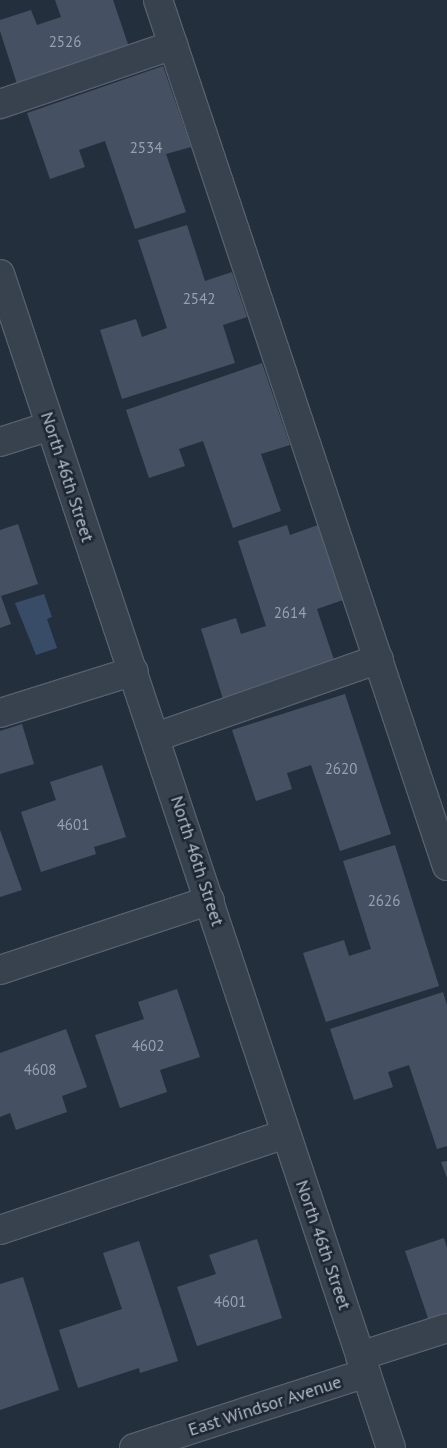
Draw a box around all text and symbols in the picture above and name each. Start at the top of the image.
house number: 2526 [49,33,81,51]
house number: 2534 [130,139,162,157]
house number: 2542 [183,290,215,308]
street label: North 46th Street [36,409,98,545]
house number: 2614 [274,604,306,622]
house number: 2620 [325,760,357,778]
street label: North 46th Street [166,793,228,929]
house number: 4601 [57,816,89,834]
house number: 2626 [368,892,400,910]
house number: 4602 [132,1037,164,1055]
house number: 4608 [24,1061,56,1079]
street label: North 46th Street [291,1177,355,1313]
house number: 4601 [214,1293,246,1311]
street label: East Windsor Avenue [185,1371,345,1441]

